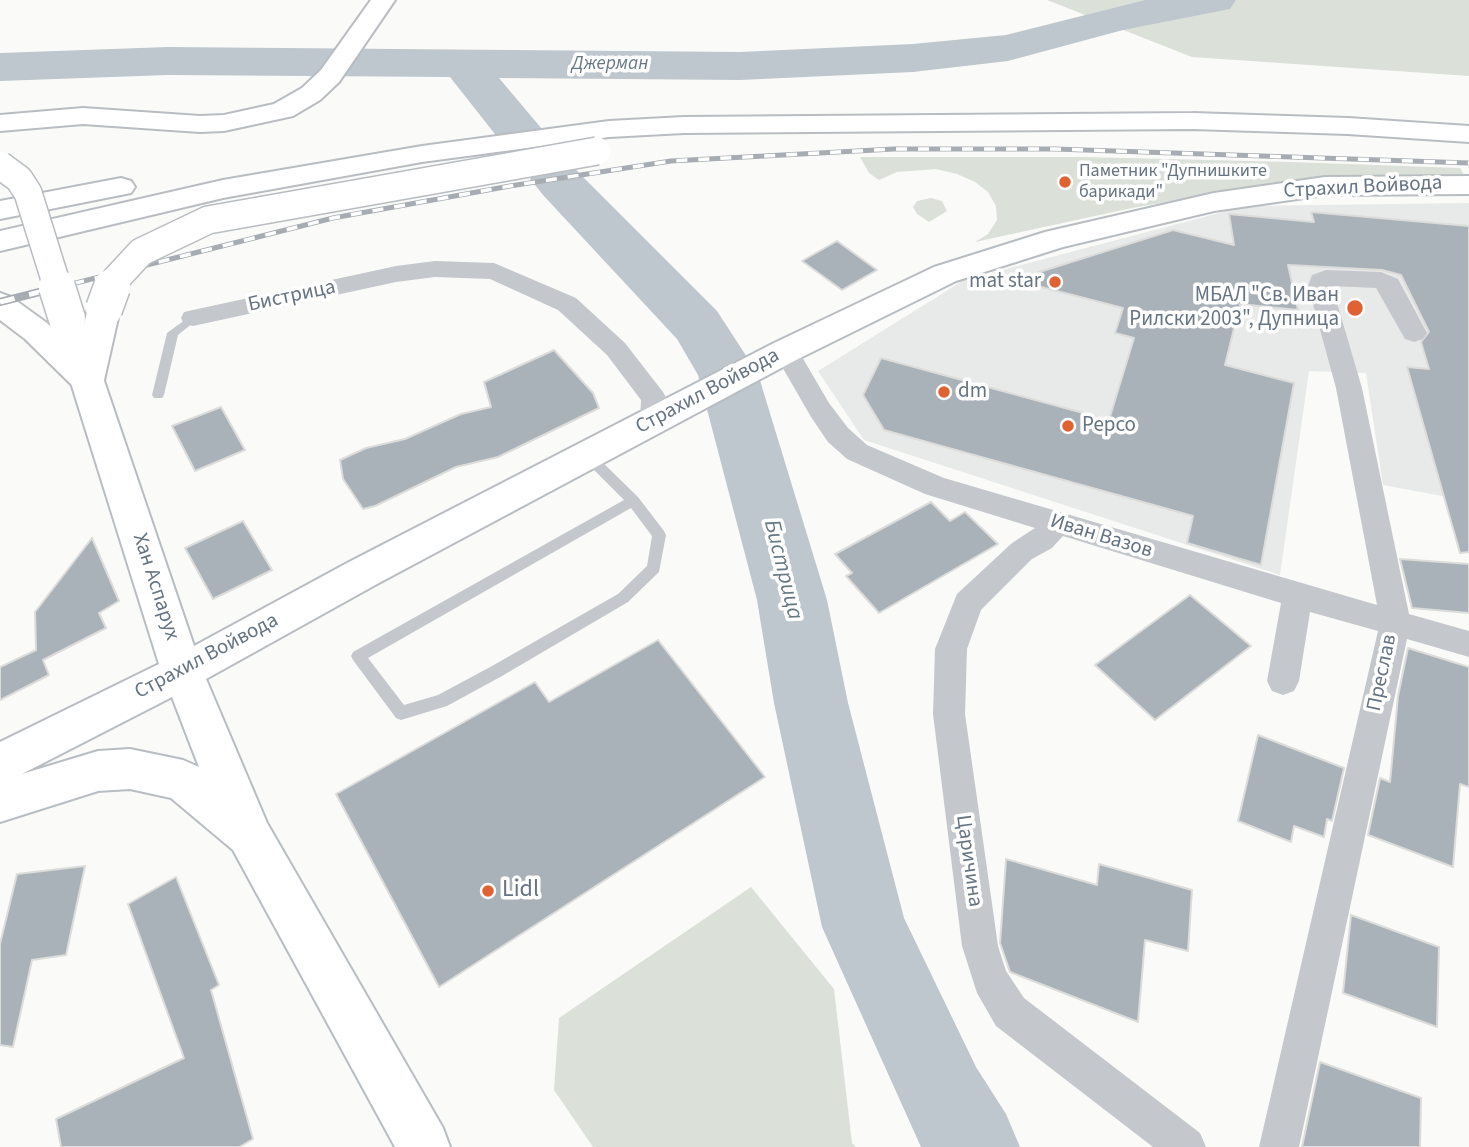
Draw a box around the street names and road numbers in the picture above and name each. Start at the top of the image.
street label: Страхил Войвода [1283,171,1443,205]
street label: Бистрица [246,275,338,319]
street label: Страхил Войвода [632,344,784,440]
street label: Иван Вазов [1047,510,1155,564]
street label: Хан Аспарух [126,530,184,644]
street label: Страхил Войвода [131,609,283,705]
street label: Преслав [1363,632,1403,714]
street label: Царичина [949,813,987,909]

